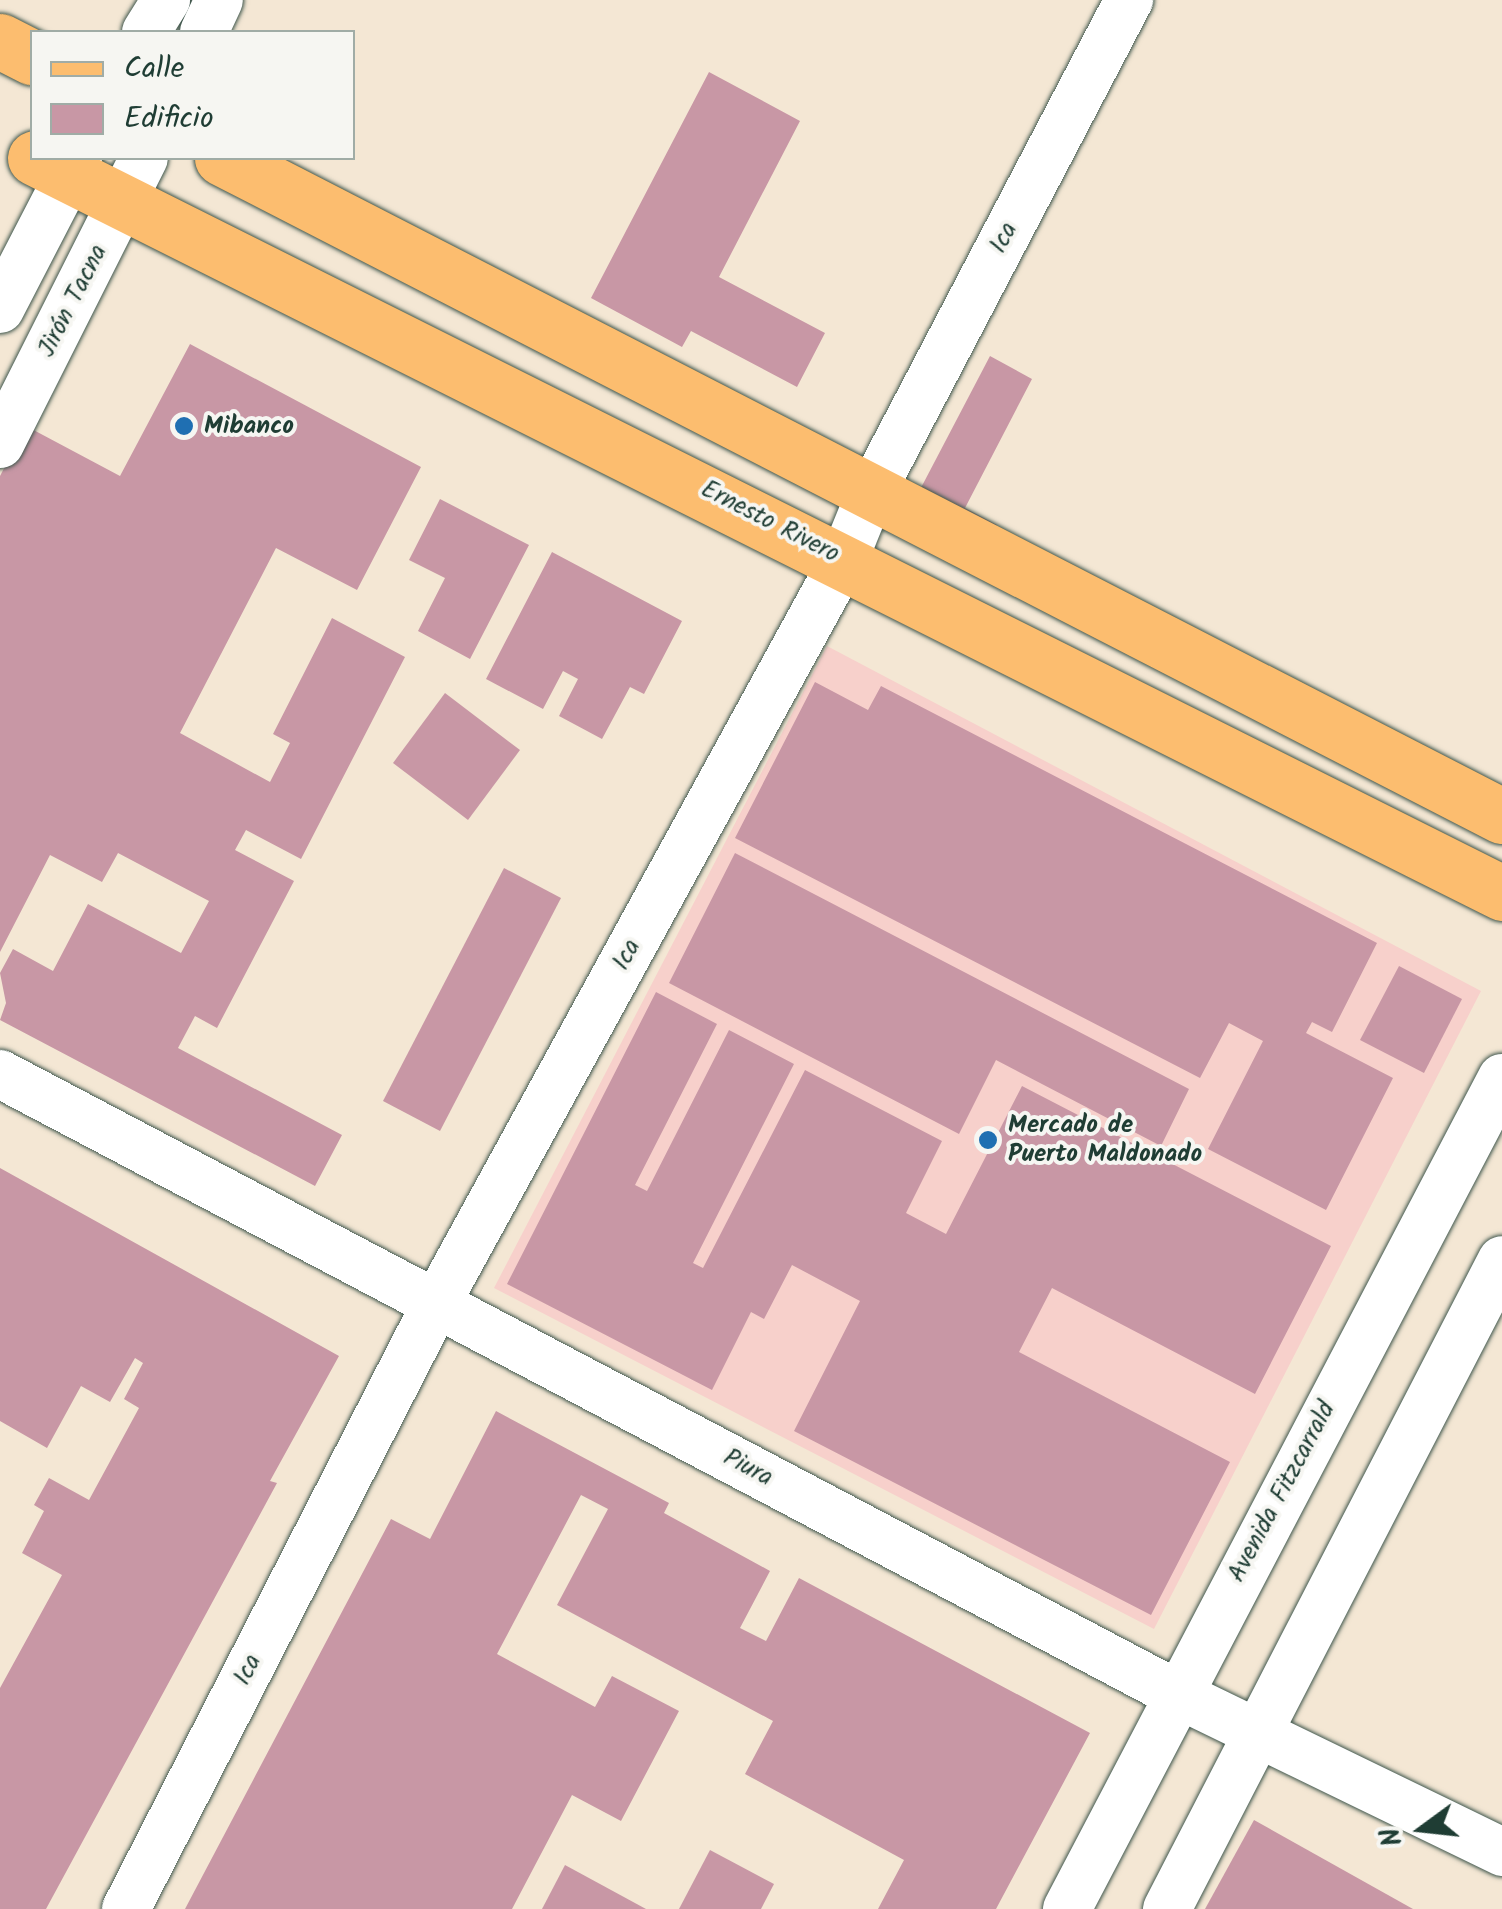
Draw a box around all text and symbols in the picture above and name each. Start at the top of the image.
legend [30,30,355,160]
text: Calle [124,45,184,93]
text: Edificio [124,95,214,143]
street label: Ica [984,217,1024,259]
street label: Jirón Tacna [32,240,114,362]
place label: Mibanco [204,411,294,441]
marker: Mibanco [173,415,195,437]
street label: Ernesto Rivero [696,474,844,570]
street label: Ica [606,934,648,976]
place label: Mercado de Puerto Maldonado [1008,1111,1202,1170]
marker: Mercado de Puerto Maldonado [977,1129,999,1151]
street label: Avenida Fitzcarrald [1222,1397,1342,1587]
street label: Piura [718,1443,778,1493]
street label: Ica [228,1650,268,1690]
north arrow [1372,1779,1472,1879]
text: N [1369,1823,1417,1851]

